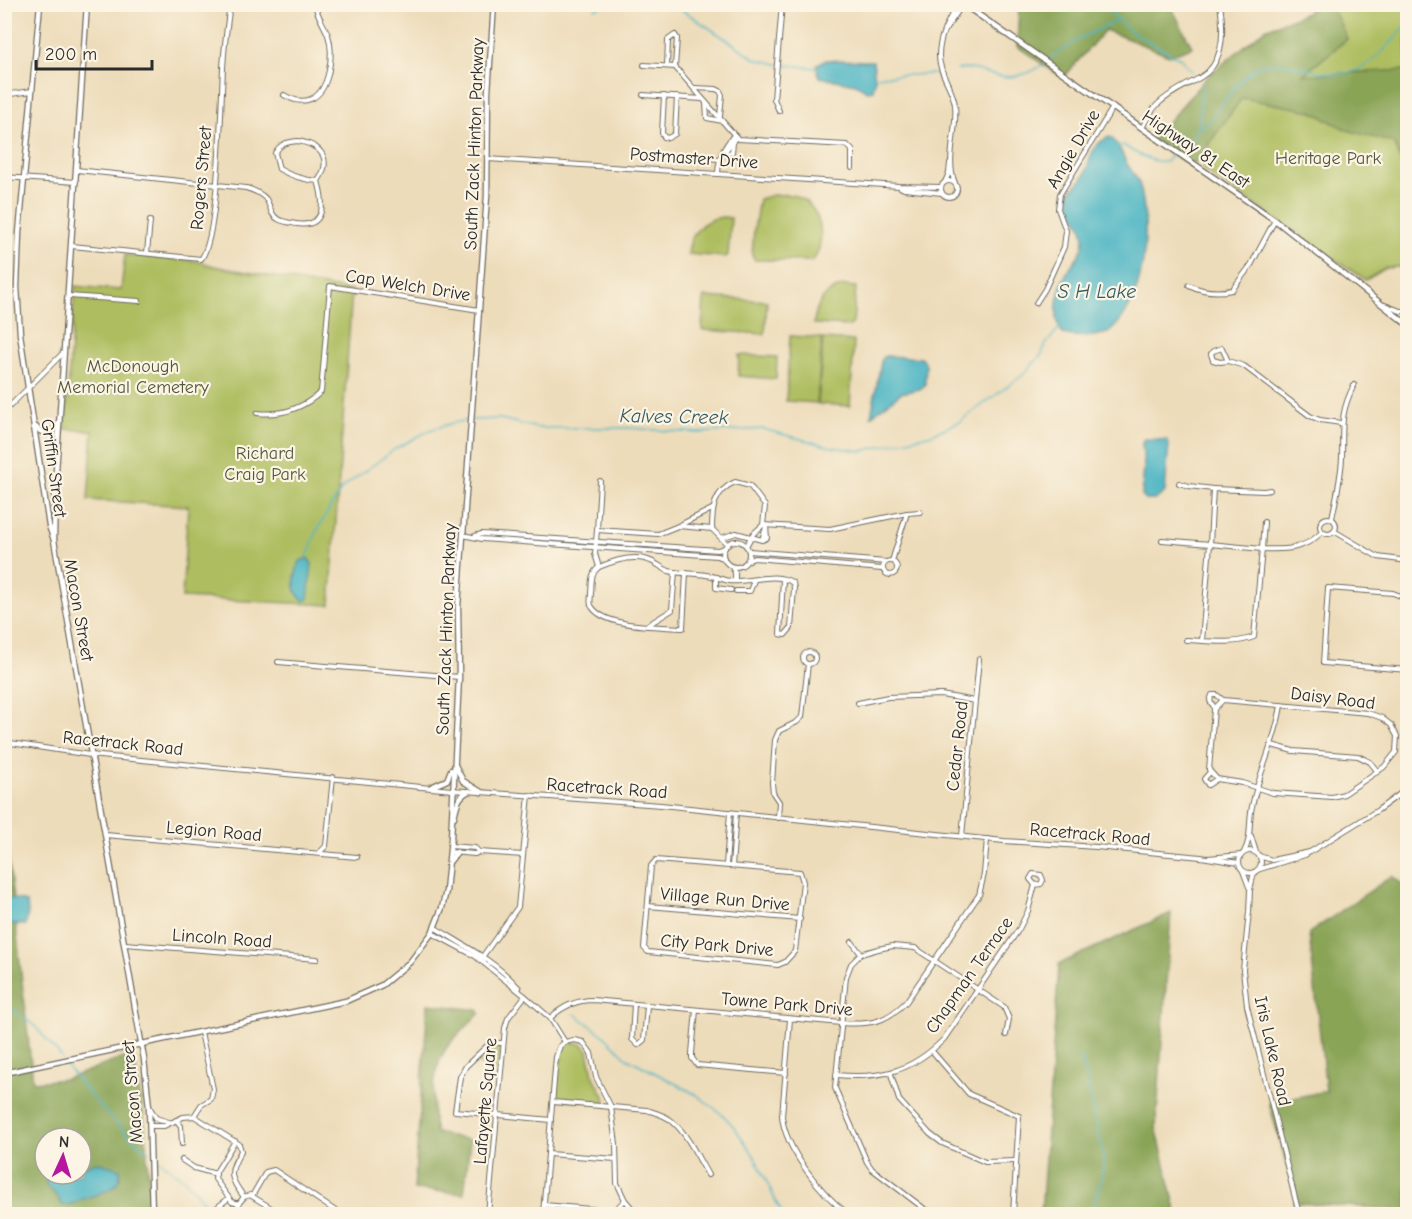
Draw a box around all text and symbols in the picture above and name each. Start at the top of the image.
scale bar [36,33,152,71]
street label: South Zack Hinton Parkway [460,37,489,250]
text: 200 m [45,44,97,65]
street label: Angie Drive [1042,106,1104,193]
street label: Highway 81 East [1138,106,1254,194]
street label: Rogers Street [186,124,217,231]
street label: Postmaster Drive [629,144,759,173]
park label: Heritage Park [1275,148,1381,169]
street label: Cap Welch Drive [344,265,472,306]
water label: S H Lake [1058,280,1136,303]
park label: McDonough Memorial Cemetery [57,356,210,398]
water label: Kalves Creek [619,404,729,429]
street label: Griffin Street [36,417,71,520]
park label: Richard Craig Park [224,443,306,485]
street label: South Zack Hinton Parkway [432,522,461,735]
street label: Macon Street [59,557,98,664]
street label: Daisy Road [1289,683,1376,714]
street label: Cedar Road [942,700,973,792]
street label: Racetrack Road [62,727,184,760]
street label: Racetrack Road [546,774,668,803]
street label: Legion Road [165,817,263,846]
street label: Racetrack Road [1029,819,1151,850]
street label: Village Run Drive [659,883,791,916]
street label: Chapman Terrace [921,913,1017,1038]
street label: Lincoln Road [171,925,273,952]
street label: City Park Drive [659,930,774,961]
street label: Towne Park Drive [720,988,854,1021]
street label: Iris Lake Road [1250,994,1295,1108]
street label: Lafayette Square [469,1037,501,1165]
street label: Macon Street [117,1039,147,1144]
north arrow [33,1126,93,1186]
text: N [58,1133,70,1151]

